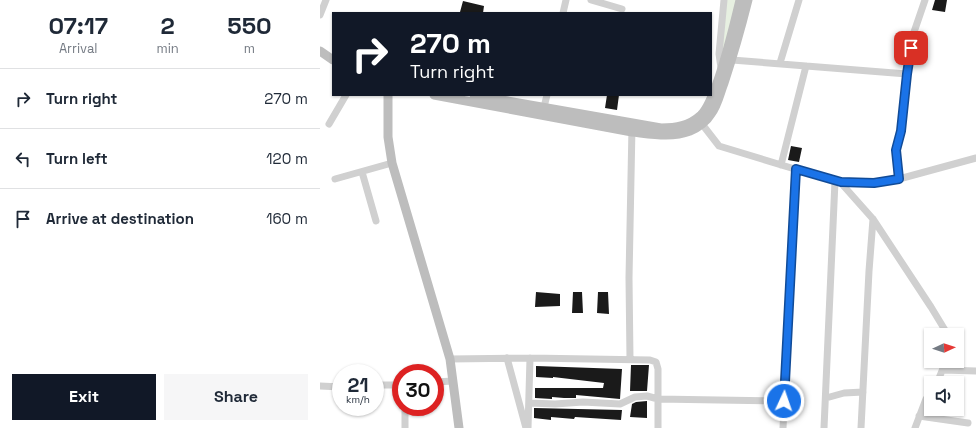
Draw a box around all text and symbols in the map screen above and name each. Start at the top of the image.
text: 07:17 [48,10,108,41]
text: 2 [161,10,175,41]
text: 550 [227,10,272,41]
text: 270 m [410,25,491,61]
icon: right [344,28,396,80]
pin [894,31,928,65]
icon: arrive [900,37,922,59]
text: Arrival [59,40,98,57]
text: min [156,40,179,57]
text: m [244,40,255,57]
text: Turn right [410,60,494,83]
icon: right [12,88,34,110]
text: Turn right [46,89,117,108]
text: 270 m [264,89,308,108]
icon: left [12,148,34,170]
text: Turn left [46,149,108,168]
text: 120 m [266,149,308,168]
icon: arrive [12,208,34,230]
text: Arrive at destination [46,209,194,228]
text: 160 m [266,209,308,228]
north arrow [924,328,964,368]
map controls [924,328,964,416]
speed limit sign: 30 [392,364,444,416]
text: 21 [348,372,368,398]
button: Exit [12,374,156,420]
button: Share [164,374,308,420]
button: sound [924,376,964,416]
position arrow [763,380,805,422]
text: km/h [346,393,370,406]

